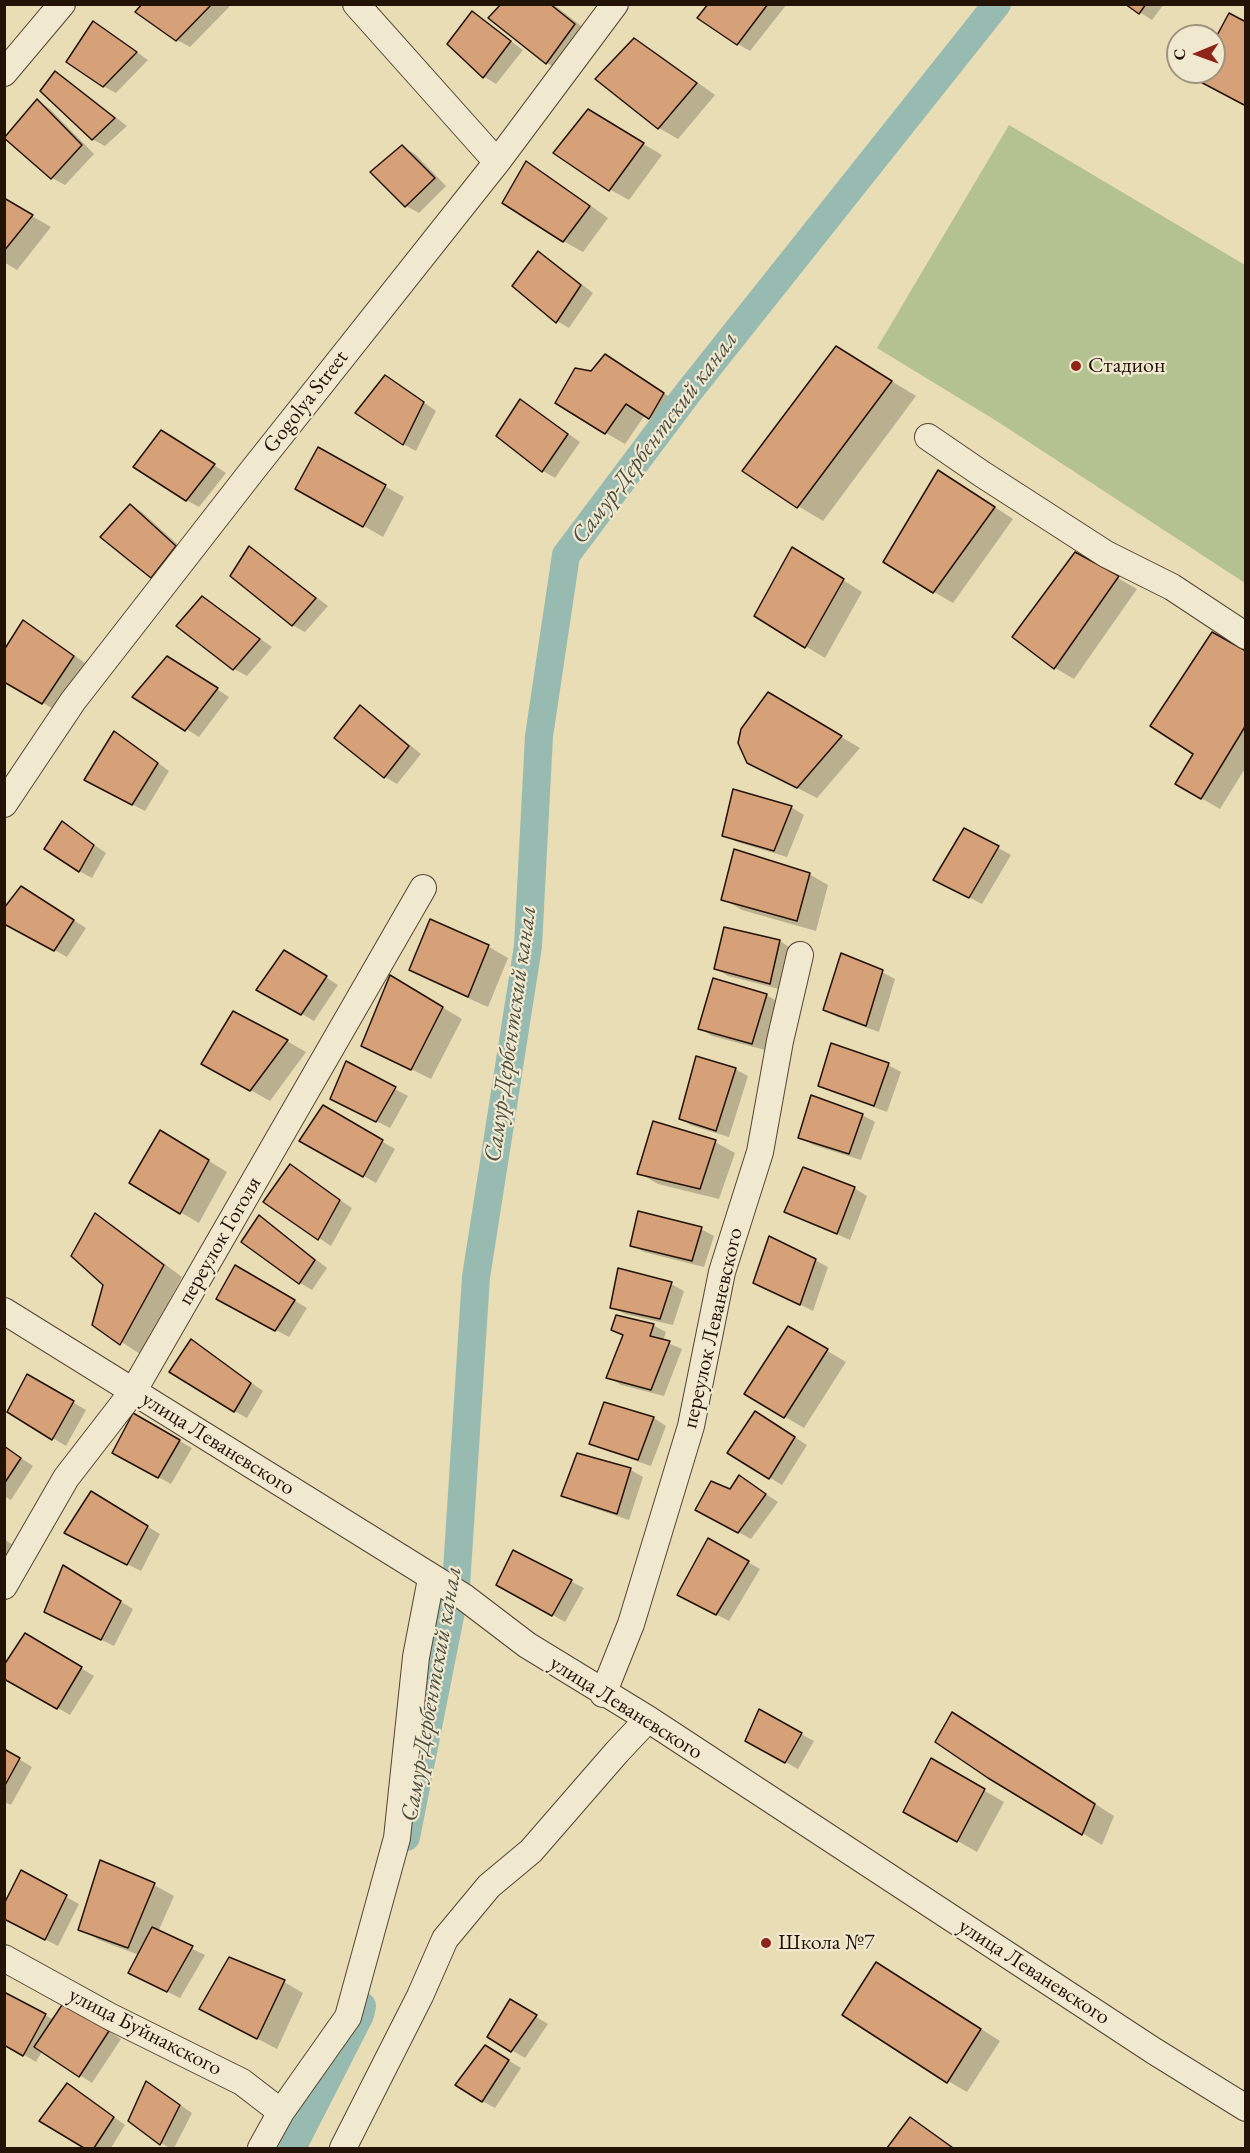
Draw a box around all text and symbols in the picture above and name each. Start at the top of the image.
north arrow [1166,24,1226,84]
text: С [1169,48,1190,60]
water label: Самур-Дербентский канал [566,326,744,550]
street label: Gogolya Street [258,345,354,459]
place label: Стадион [1088,353,1165,379]
marker: Стадион [1069,359,1083,373]
water label: Самур-Дербентский канал [479,904,543,1164]
street label: переулок Гоголя [173,1172,267,1310]
street label: переулок Леваневского [677,1225,749,1431]
street label: улица Леваневского [136,1386,300,1502]
water label: Самур-Дербентский канал [395,1564,469,1824]
street label: улица Леваневского [544,1650,708,1766]
street label: улица Леваневского [953,1913,1115,2031]
place label: Школа №7 [778,1930,875,1956]
marker: Школа №7 [759,1936,773,1950]
street label: улица Буйнакского [64,1982,226,2082]

